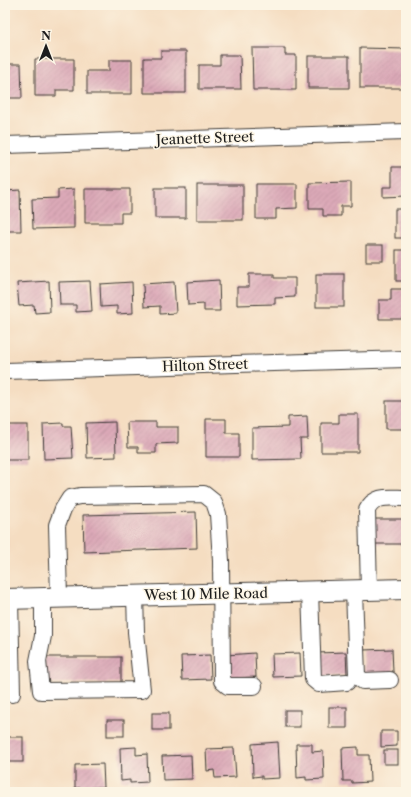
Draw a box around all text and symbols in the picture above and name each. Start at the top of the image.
north arrow [26,26,66,66]
text: N [41,29,51,43]
street label: Jeanette Street [154,127,254,149]
street label: Hilton Street [162,355,248,375]
street label: West 10 Mile Road [143,584,269,604]

